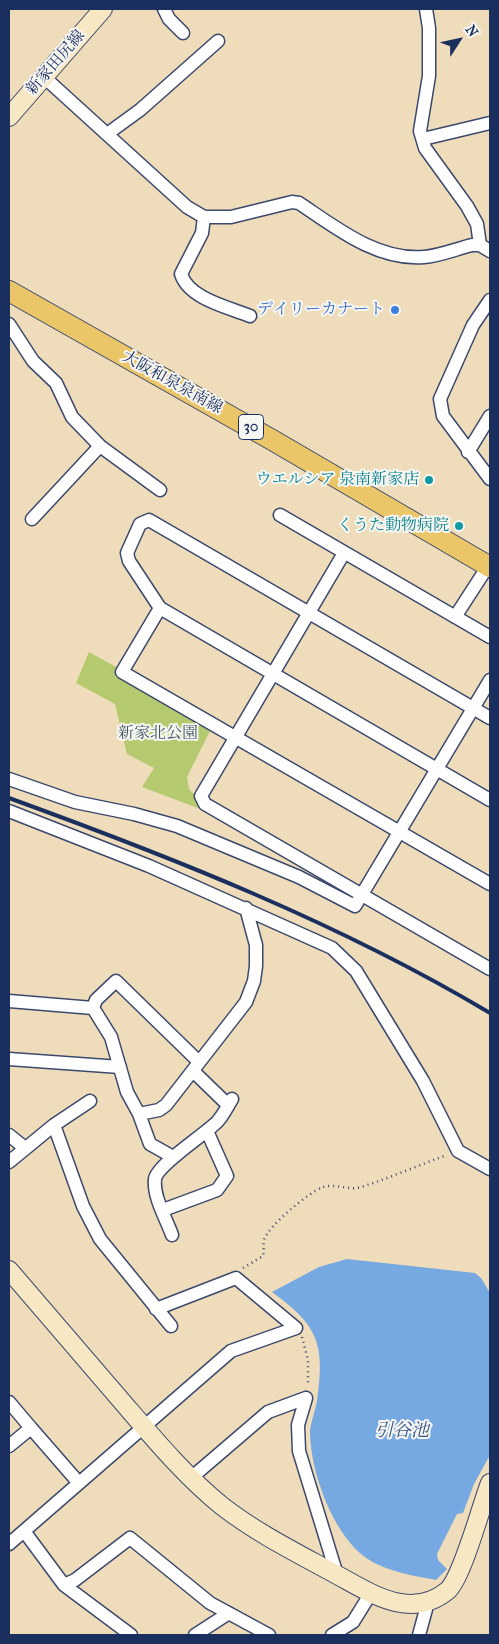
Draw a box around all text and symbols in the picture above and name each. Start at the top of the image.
north arrow [434,15,484,65]
text: N [462,22,482,40]
street label: 新家田尻線 [23,27,89,99]
place label: デイリーカナート [257,300,385,320]
marker: デイリーカナート [389,304,401,316]
street label: 大阪和泉泉南線 [118,347,226,419]
road number: 30 [238,414,264,440]
place label: ウエルシア 泉南新家店 [256,470,419,490]
marker: ウエルシア 泉南新家店 [423,474,435,486]
place label: くうた動物病院 [337,516,449,536]
marker: くうた動物病院 [453,520,465,532]
park label: 新家北公園 [118,724,198,744]
water label: 引谷池 [375,1421,429,1443]

